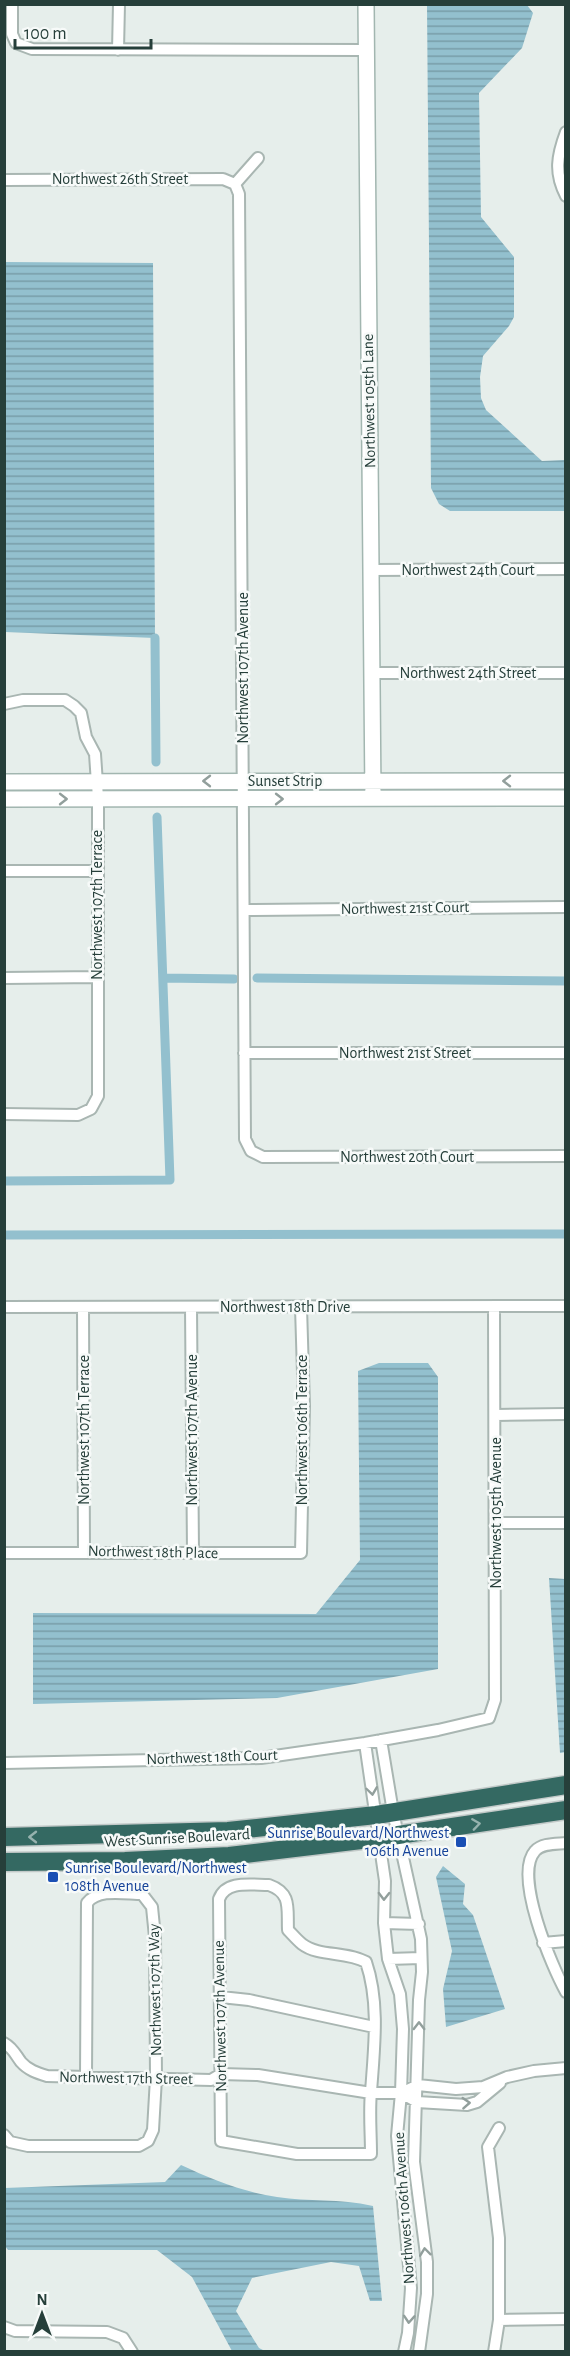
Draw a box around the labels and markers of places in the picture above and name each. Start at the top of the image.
place label: Sunrise Boulevard/Northwest 106th Avenue [267,1825,449,1859]
marker: Sunrise Boulevard/Northwest 106th Avenue [454,1835,468,1849]
place label: Sunrise Boulevard/Northwest 108th Avenue [65,1860,247,1894]
marker: Sunrise Boulevard/Northwest 108th Avenue [46,1870,60,1884]

